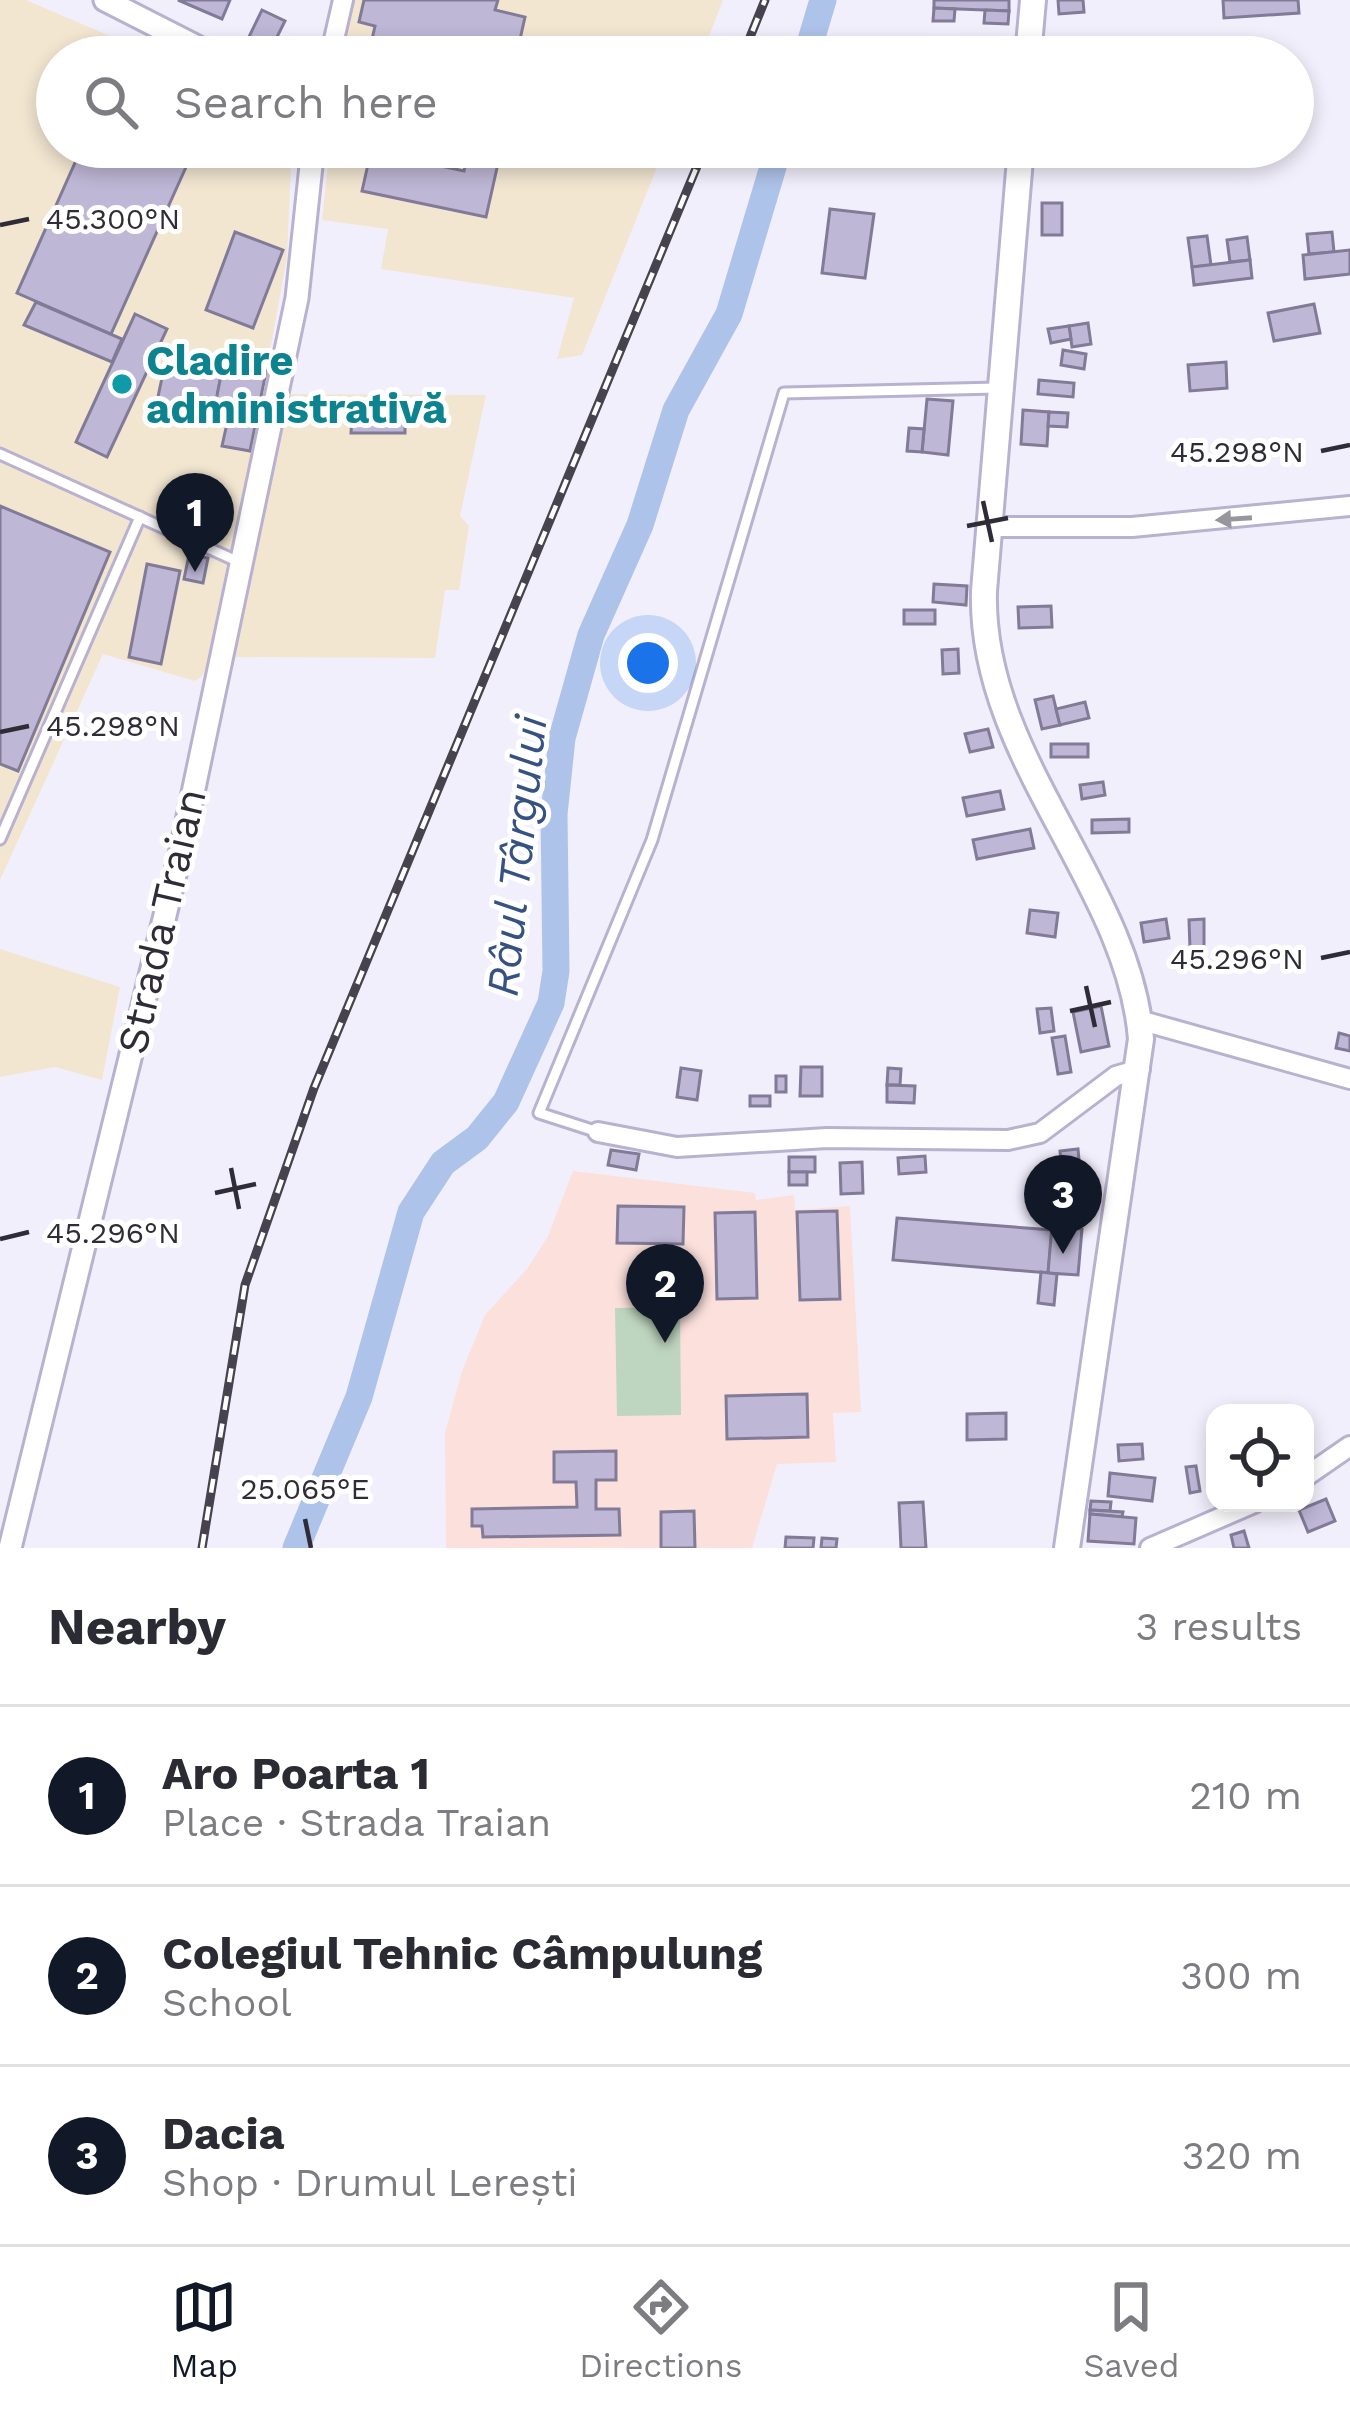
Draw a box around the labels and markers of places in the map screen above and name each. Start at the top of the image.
place label: Cladire administrativă [146,336,447,433]
marker: Cladire administrativă [109,371,135,397]
pin: 1 [156,473,234,572]
pin: 3 [1024,1155,1102,1254]
pin: 2 [626,1244,704,1343]

